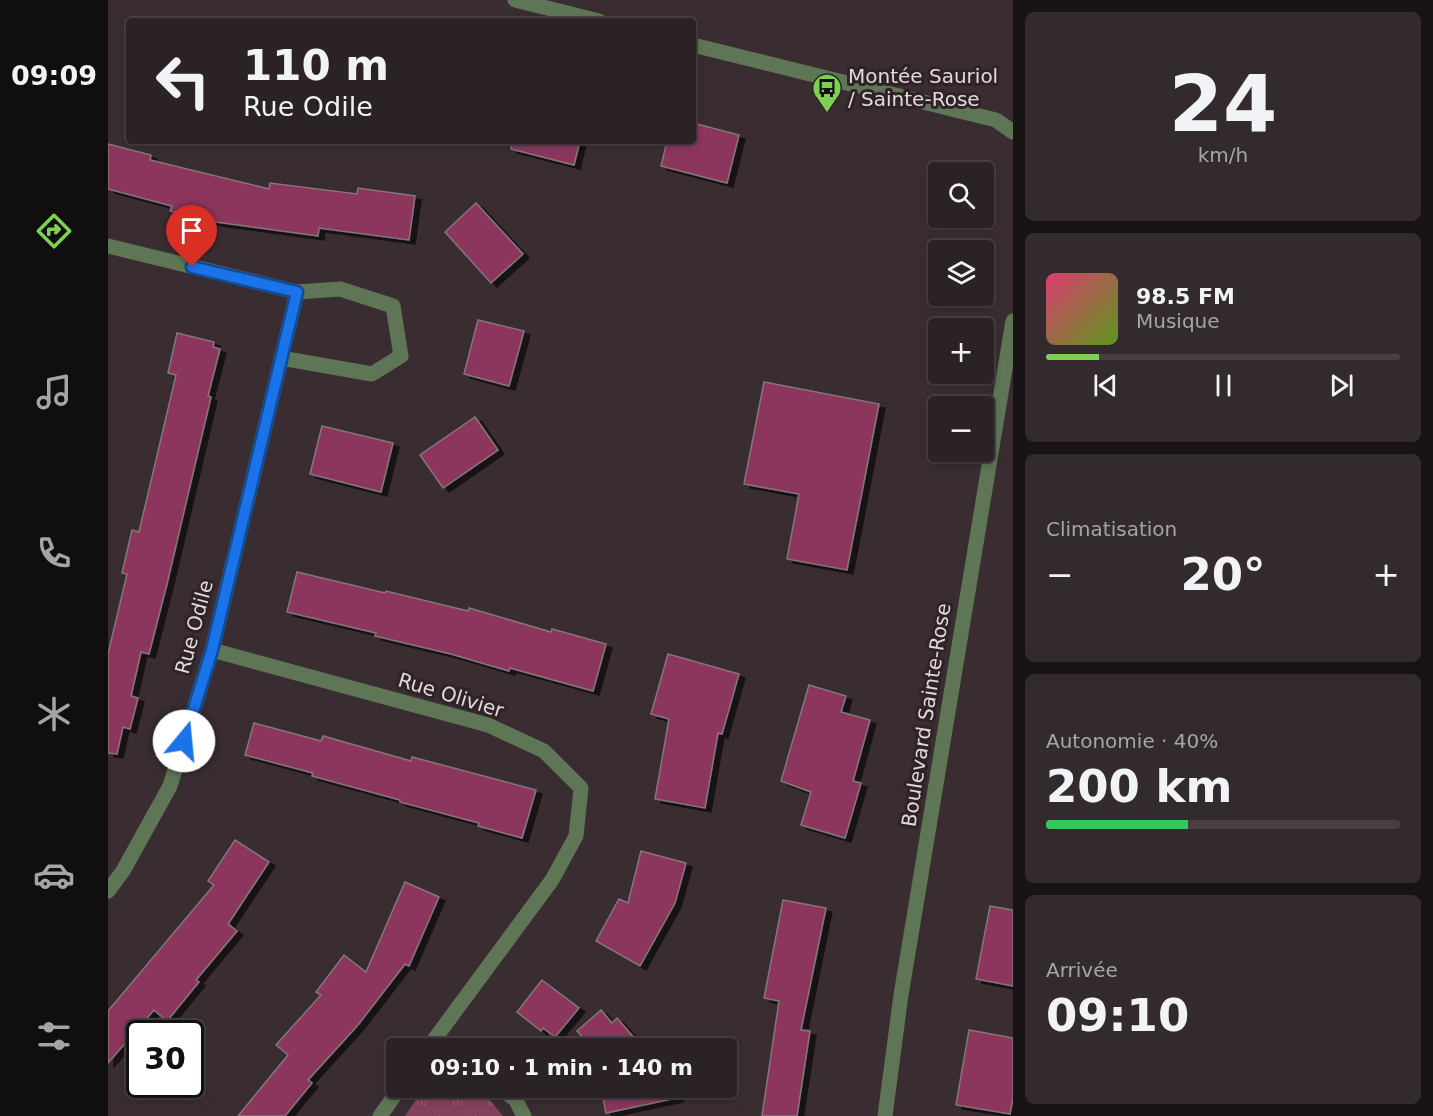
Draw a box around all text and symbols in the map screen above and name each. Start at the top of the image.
text: 110 m [243,41,389,90]
icon: left [144,42,222,120]
text: 24 [1169,59,1277,149]
text: 09:09 [11,60,97,91]
place label: Montée Sauriol / Sainte-Rose [848,64,998,111]
bus stop icon: Montée Sauriol / Sainte-Rose [811,72,843,114]
text: Rue Odile [243,91,373,122]
text: km/h [1198,143,1248,167]
map controls [928,162,994,462]
button: search [928,162,994,228]
pin [166,205,217,267]
icon: directions [33,210,75,252]
icon: arrive [175,214,208,247]
button: layers [928,240,994,306]
text: 98.5 FM [1136,284,1235,309]
text: Musique [1136,309,1220,333]
button: + [928,318,994,384]
icon: previous [1089,369,1122,402]
icon: pause [1207,369,1240,402]
icon: next [1325,369,1358,402]
icon: music [33,371,75,413]
button: − [928,396,994,462]
text: Climatisation [1046,517,1177,541]
icon: phone [33,532,75,574]
text: 20° [1180,548,1266,601]
text: − [1046,555,1074,594]
text: + [1372,555,1400,594]
street label: Rue Odile [170,577,218,677]
street label: Boulevard Sainte-Rose [896,602,956,828]
street label: Rue Olivier [395,668,507,723]
icon: climate [33,693,75,735]
position arrow [152,709,216,773]
text: Autonomie · 40% [1046,729,1218,753]
text: 200 km [1046,760,1232,813]
icon: car [33,854,75,896]
text: Arrivée [1046,958,1118,982]
text: 09:10 [1046,989,1189,1042]
icon: filters [33,1015,75,1057]
speed limit sign: 30 [126,1020,204,1098]
text: 09:10 · 1 min · 140 m [430,1055,693,1080]

